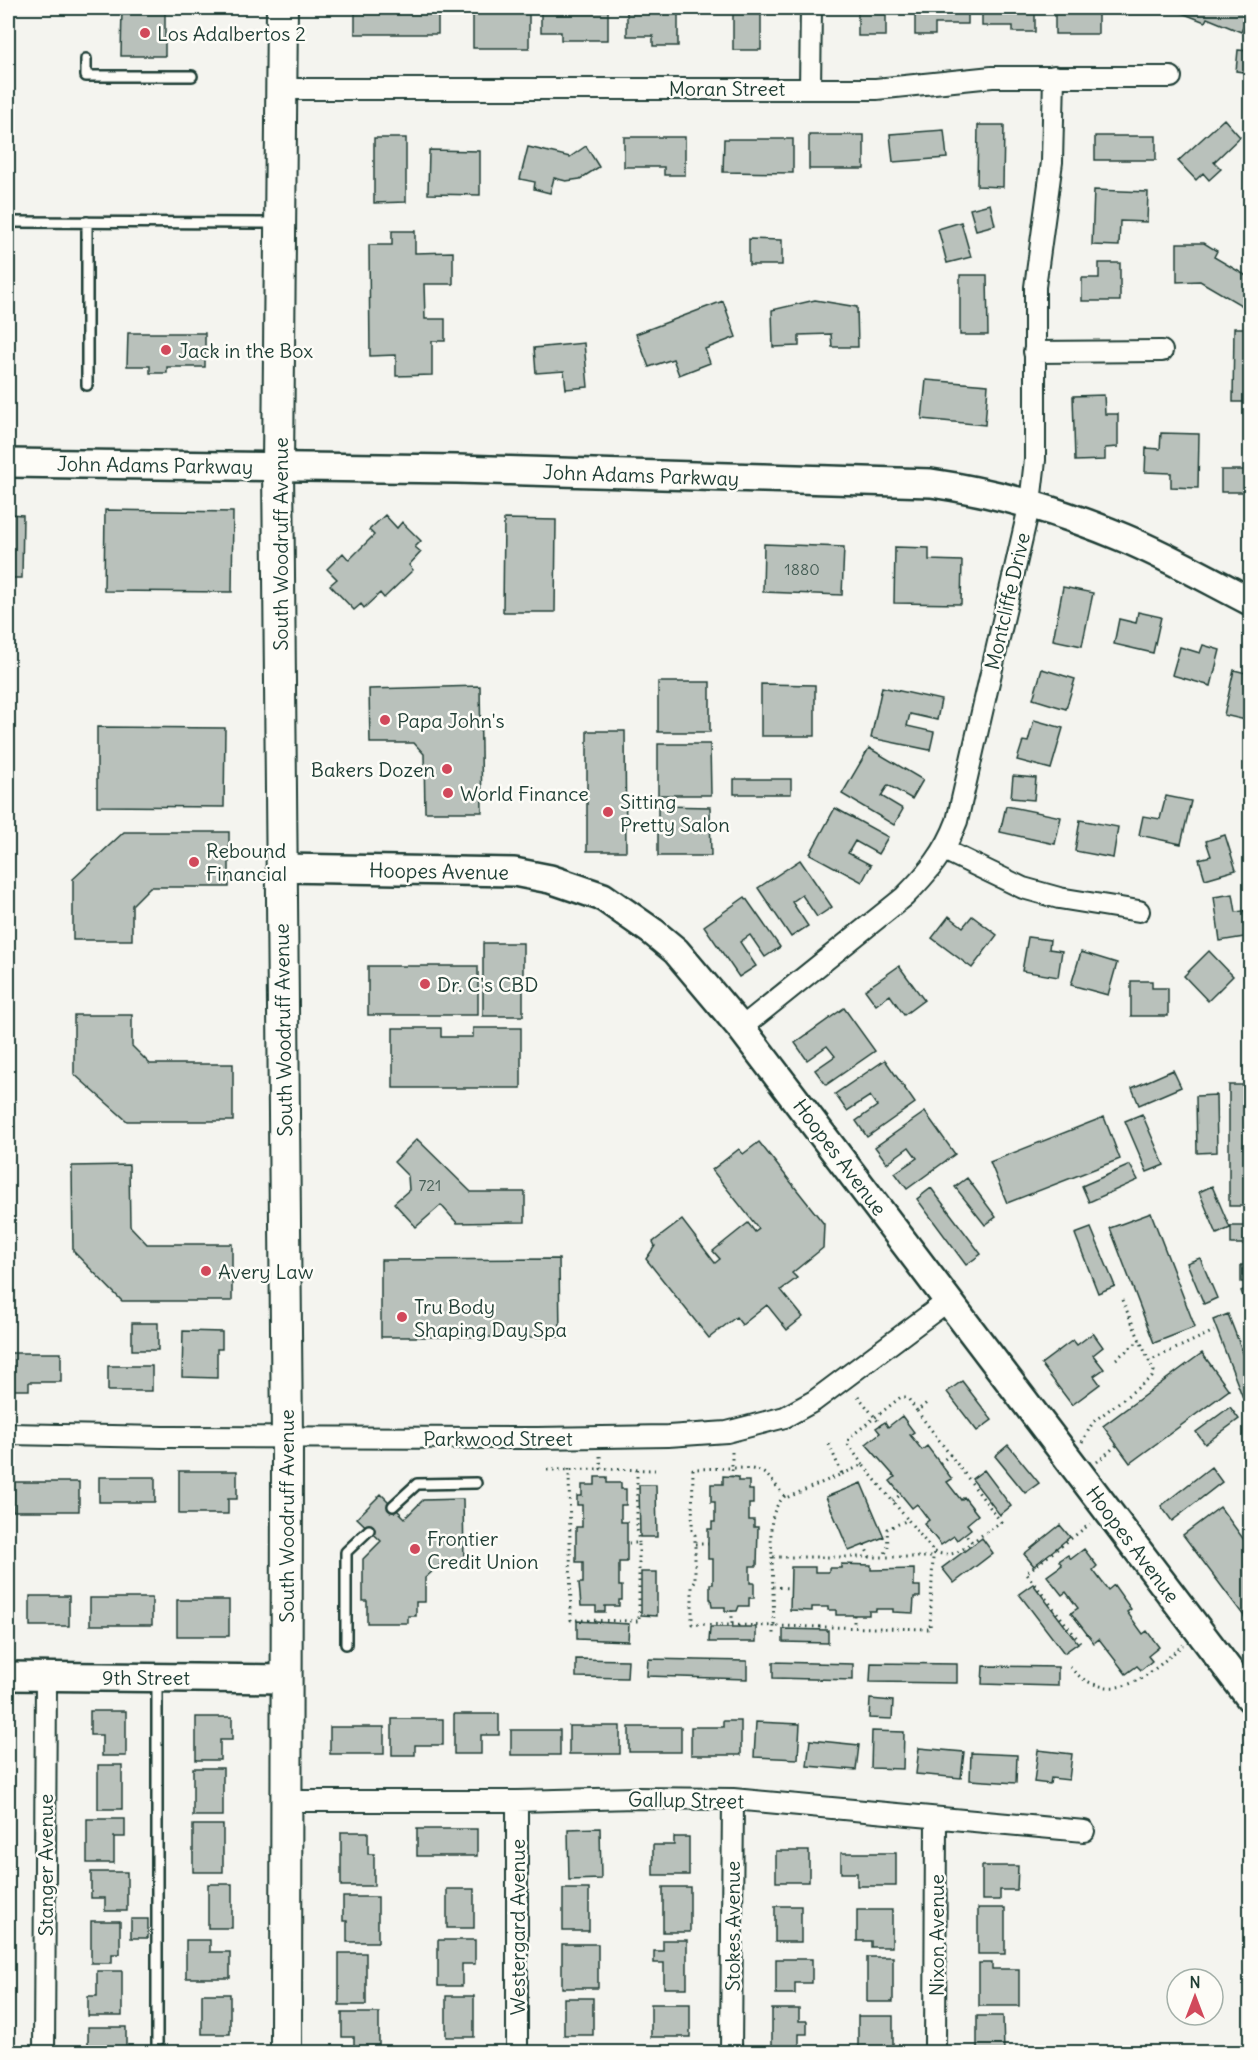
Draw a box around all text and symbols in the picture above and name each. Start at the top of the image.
place label: Los Adalbertos 2 [157,21,306,46]
marker: Los Adalbertos 2 [138,26,152,40]
street label: Moran Street [669,76,785,101]
place label: Jack in the Box [178,338,313,363]
marker: Jack in the Box [159,343,173,357]
street label: South Woodruff Avenue [268,437,293,651]
street label: John Adams Parkway [57,451,253,479]
street label: John Adams Parkway [542,459,740,491]
street label: Montcliffe Drive [979,530,1035,672]
house number: 1880 [784,559,820,579]
place label: Papa John's [397,708,505,733]
marker: Papa John's [378,713,392,727]
place label: Bakers Dozen [311,757,435,782]
marker: Bakers Dozen [440,762,454,776]
place label: World Finance [460,781,589,806]
marker: World Finance [441,786,455,800]
place label: Sitting Pretty Salon [620,789,730,837]
marker: Sitting Pretty Salon [601,805,615,819]
place label: Rebound Financial [206,838,287,886]
marker: Rebound Financial [187,855,201,869]
street label: Hoopes Avenue [369,857,509,885]
street label: South Woodruff Avenue [269,923,297,1137]
place label: Dr. C's CBD [437,972,538,997]
marker: Dr. C's CBD [418,977,432,991]
street label: Hoopes Avenue [788,1094,892,1220]
house number: 721 [419,1175,441,1195]
place label: Avery Law [218,1259,314,1284]
marker: Avery Law [199,1264,213,1278]
place label: Tru Body Shaping Day Spa [414,1294,567,1342]
marker: Tru Body Shaping Day Spa [395,1310,409,1324]
street label: South Woodruff Avenue [274,1409,299,1623]
street label: Parkwood Street [423,1426,573,1451]
street label: Hoopes Avenue [1081,1481,1185,1607]
place label: Frontier Credit Union [427,1526,538,1574]
marker: Frontier Credit Union [408,1542,422,1556]
street label: 9th Street [102,1665,190,1690]
street label: Gallup Street [628,1786,744,1814]
street label: Stanger Avenue [33,1794,58,1936]
street label: Westergard Avenue [505,1839,530,2015]
street label: Stokes Avenue [720,1861,745,1991]
street label: Nixon Avenue [924,1874,949,1996]
north arrow [1165,1967,1225,2027]
text: N [1189,1972,1201,1992]

